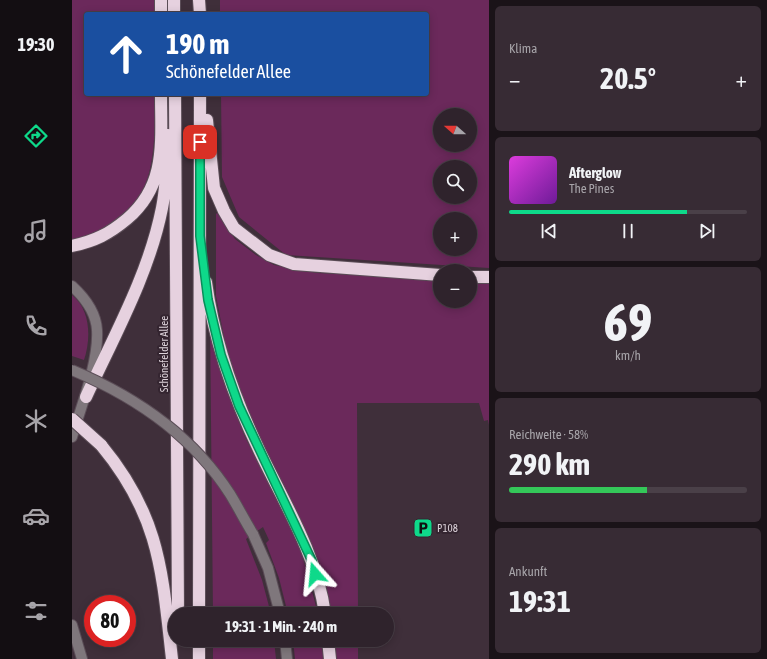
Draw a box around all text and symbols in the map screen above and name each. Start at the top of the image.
icon: ahead [100,28,152,80]
text: 190 m [166,28,229,60]
text: 19:30 [17,34,55,55]
text: Klima [509,41,537,56]
text: Schönefelder Allee [166,61,291,82]
text: 20.5° [600,61,656,95]
text: − [509,66,520,92]
text: + [736,66,747,92]
north arrow [433,108,477,152]
map controls [433,108,477,308]
icon: directions [22,122,50,150]
pin [183,125,217,159]
icon: arrive [189,131,211,153]
button: search [433,160,477,204]
text: Afterglow [569,164,622,181]
text: The Pines [569,181,614,196]
button: + [433,212,477,256]
icon: music [22,217,50,245]
icon: previous [538,220,560,242]
icon: pause [617,220,639,242]
icon: next [696,220,718,242]
button: − [433,264,477,308]
text: 69 [604,292,652,352]
icon: phone [22,312,50,340]
street label: Schönefelder Allee [158,316,170,392]
text: km/h [615,348,641,363]
icon: climate [22,407,50,435]
text: Reichweite · 58% [509,427,588,442]
text: 290 km [509,447,590,481]
icon: car [22,502,50,530]
parking icon: P108 [412,517,434,539]
place label: P108 [437,522,458,534]
position arrow [294,553,336,595]
text: Ankunft [509,564,547,579]
text: 19:31 [509,584,571,618]
speed limit sign: 80 [84,595,136,647]
icon: filters [22,597,50,625]
text: 19:31 · 1 Min. · 240 m [225,618,337,635]

